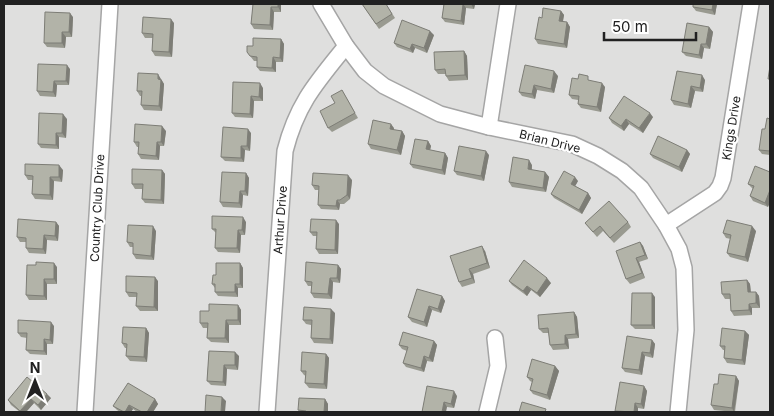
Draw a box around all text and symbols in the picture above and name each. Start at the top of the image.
scale bar [604,10,696,42]
text: 50 m [612,17,648,36]
street label: Kings Drive [719,95,743,161]
street label: Brian Drive [518,126,582,156]
street label: Country Club Drive [87,154,107,262]
street label: Arthur Drive [270,185,290,255]
north arrow [10,356,60,406]
text: N [30,359,40,376]

